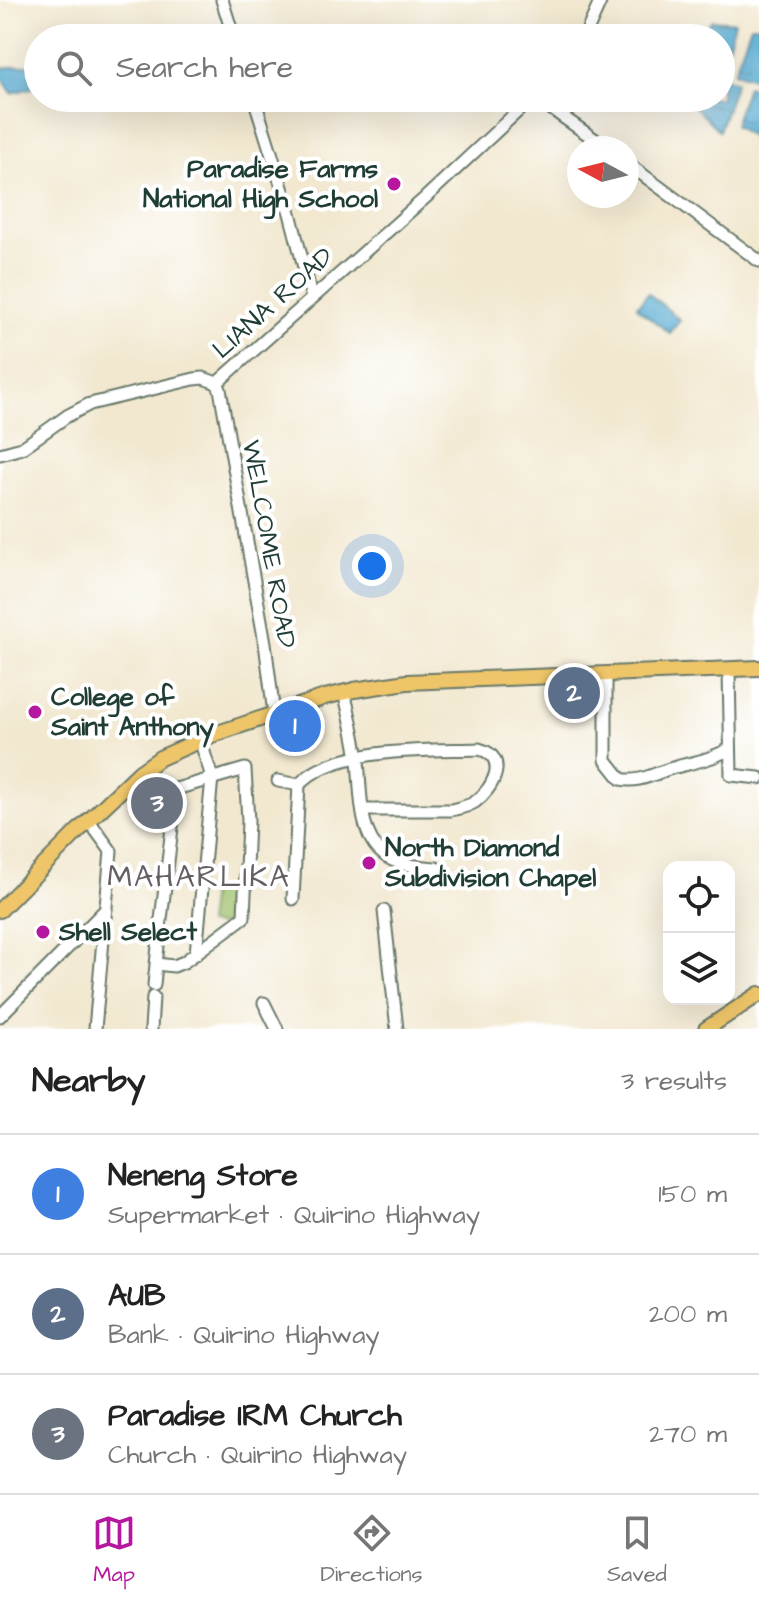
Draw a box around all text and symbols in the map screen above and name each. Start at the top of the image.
search box [24,24,735,112]
icon: search [52,46,96,90]
text: Search here [116,47,293,89]
north arrow [567,136,639,208]
place label: Paradise Farms National High School [143,151,378,220]
marker: Paradise Farms National High School [385,175,403,193]
street label: LIANA ROAD [205,239,341,367]
street label: WELCOME ROAD [233,437,305,651]
your location [352,546,392,586]
pin: 2 [548,663,600,723]
place label: College of Saint Anthony [50,679,214,748]
pin: 1 [269,696,321,756]
marker: College of Saint Anthony [26,703,44,721]
pin: 3 [131,773,183,833]
place label: North Diamond Subdivision Chapel [384,830,596,896]
marker: North Diamond Subdivision Chapel [360,854,378,872]
district label: MAHARLIKA [107,856,291,898]
map controls [663,861,735,1005]
button: locate [663,861,735,933]
place label: Shell Select [58,914,198,950]
marker: Shell Select [34,923,52,941]
button: layers [663,933,735,1005]
text: Nearby [32,1057,146,1105]
text: 3 results [621,1063,727,1099]
text: Neneng Store [108,1155,298,1197]
text: 1 [56,1176,60,1212]
text: 150 m [658,1176,727,1212]
text: Supermarket · Quirino Highway [108,1197,480,1233]
text: AUB [108,1275,165,1317]
text: 2 [51,1296,65,1332]
text: 200 m [649,1296,727,1332]
text: Bank · Quirino Highway [108,1317,380,1353]
text: Paradise IRM Church [108,1395,402,1437]
text: 3 [51,1416,65,1452]
text: 270 m [649,1416,727,1452]
text: Church · Quirino Highway [108,1437,407,1473]
tab: Map [92,1511,136,1590]
tab: Directions [320,1511,423,1590]
tab: Saved [607,1511,667,1590]

